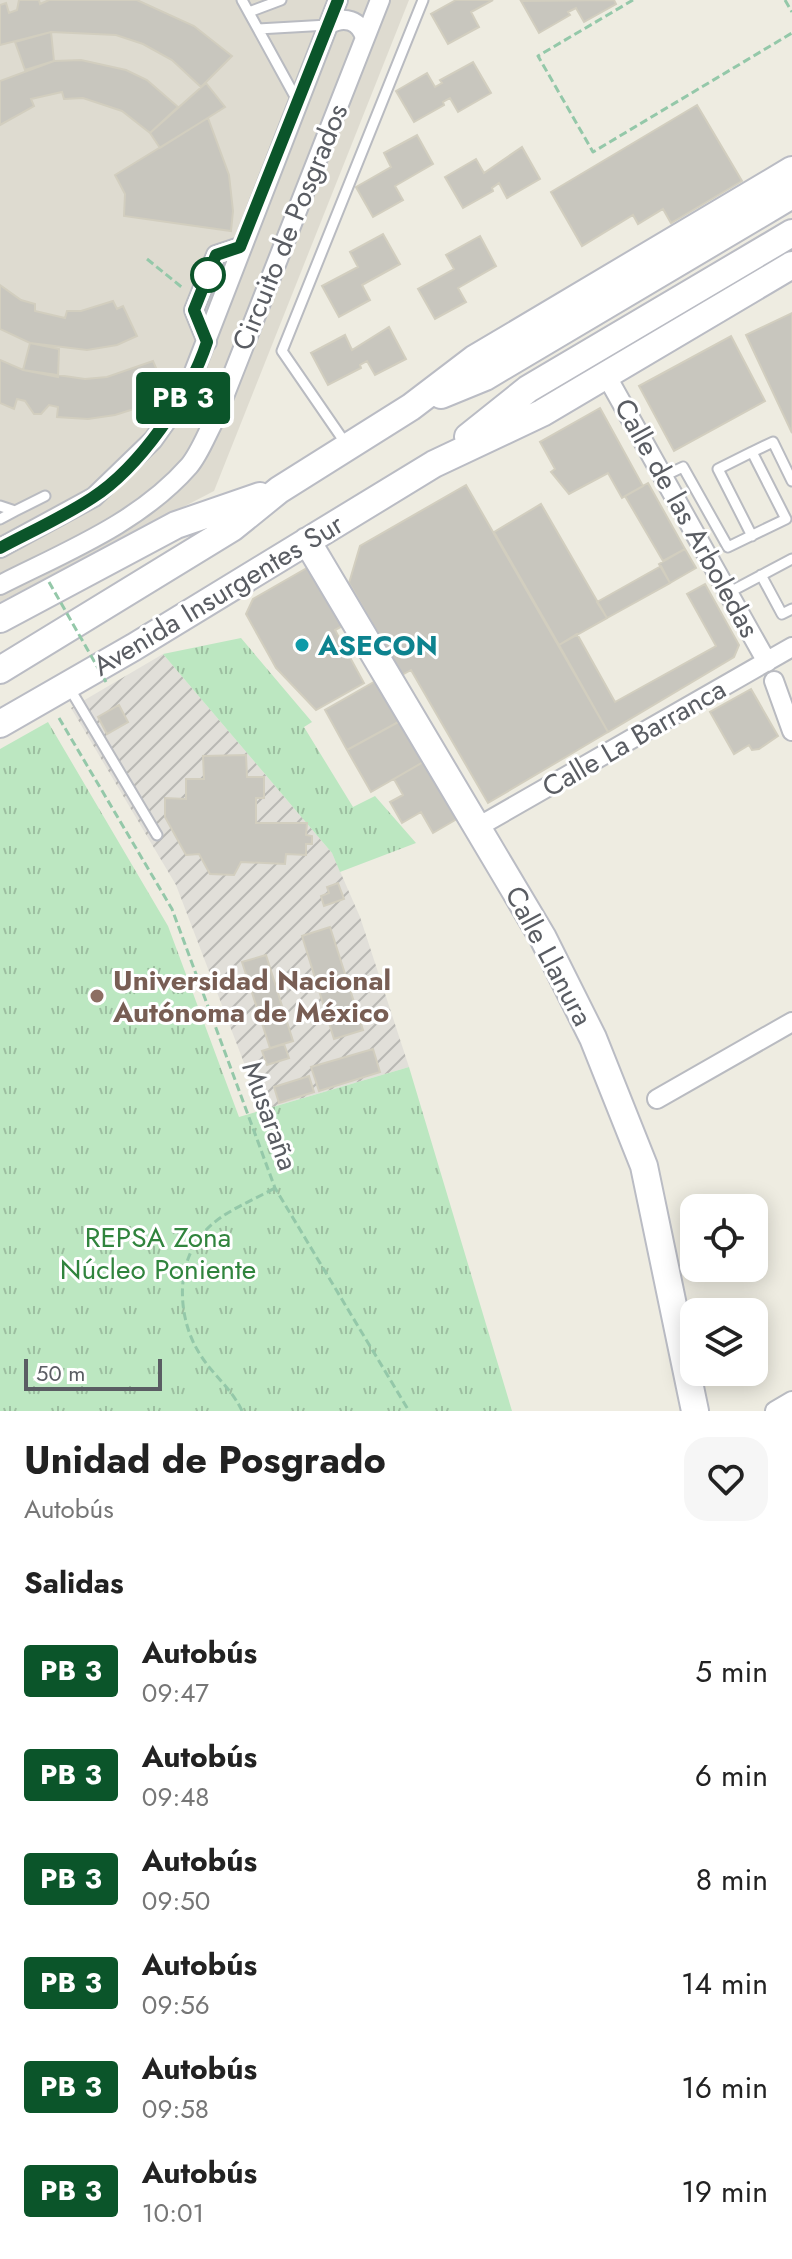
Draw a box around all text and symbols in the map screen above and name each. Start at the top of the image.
street label: Circuito de Posgrados [222,97,358,357]
unlabelled marker [191,258,225,292]
line badge: PB 3 [127,372,239,424]
text: PB 3 [152,377,214,418]
street label: Calle de las Arboledas [604,391,770,645]
street label: Avenida Insurgentes Sur [85,504,351,686]
place label: ASECON [317,625,438,666]
marker: ASECON [293,636,311,654]
street label: Calle La Barranca [534,669,734,807]
street label: Calle Llanura [495,879,603,1033]
place label: Universidad Nacional Autónoma de México [112,960,391,1033]
marker: Universidad Nacional Autónoma de México [88,987,106,1005]
street label: Musaraña [231,1056,309,1176]
map controls [680,1194,768,1386]
button: locate [680,1194,768,1282]
park label: REPSA Zona Núcleo Poniente [60,1217,256,1290]
button: layers [680,1298,768,1386]
scale bar [24,1355,162,1391]
text: 50 m [36,1357,85,1389]
text: Unidad de Posgrado [24,1432,386,1487]
button: heart [684,1437,768,1521]
text: Autobús [24,1490,114,1528]
text: Salidas [24,1561,124,1604]
text: Autobús [142,1631,257,1674]
text: PB 3 [40,1650,102,1691]
text: 5 min [695,1650,768,1693]
text: 09:47 [142,1674,209,1712]
text: Autobús [142,1735,257,1778]
text: PB 3 [40,1754,102,1795]
text: 6 min [695,1754,768,1797]
text: 09:48 [142,1778,210,1816]
text: Autobús [142,1839,257,1882]
text: PB 3 [40,1858,102,1899]
text: 8 min [696,1858,768,1901]
text: 09:50 [142,1882,210,1920]
text: Autobús [142,1943,257,1986]
text: PB 3 [40,1962,102,2003]
text: 14 min [681,1962,768,2005]
text: 09:56 [142,1986,210,2024]
text: Autobús [142,2047,257,2090]
text: PB 3 [40,2066,102,2107]
text: 16 min [681,2066,768,2109]
text: 09:58 [142,2090,209,2128]
text: Autobús [142,2151,257,2194]
text: PB 3 [40,2170,102,2211]
text: 19 min [681,2170,768,2213]
text: 10:01 [142,2194,204,2232]

